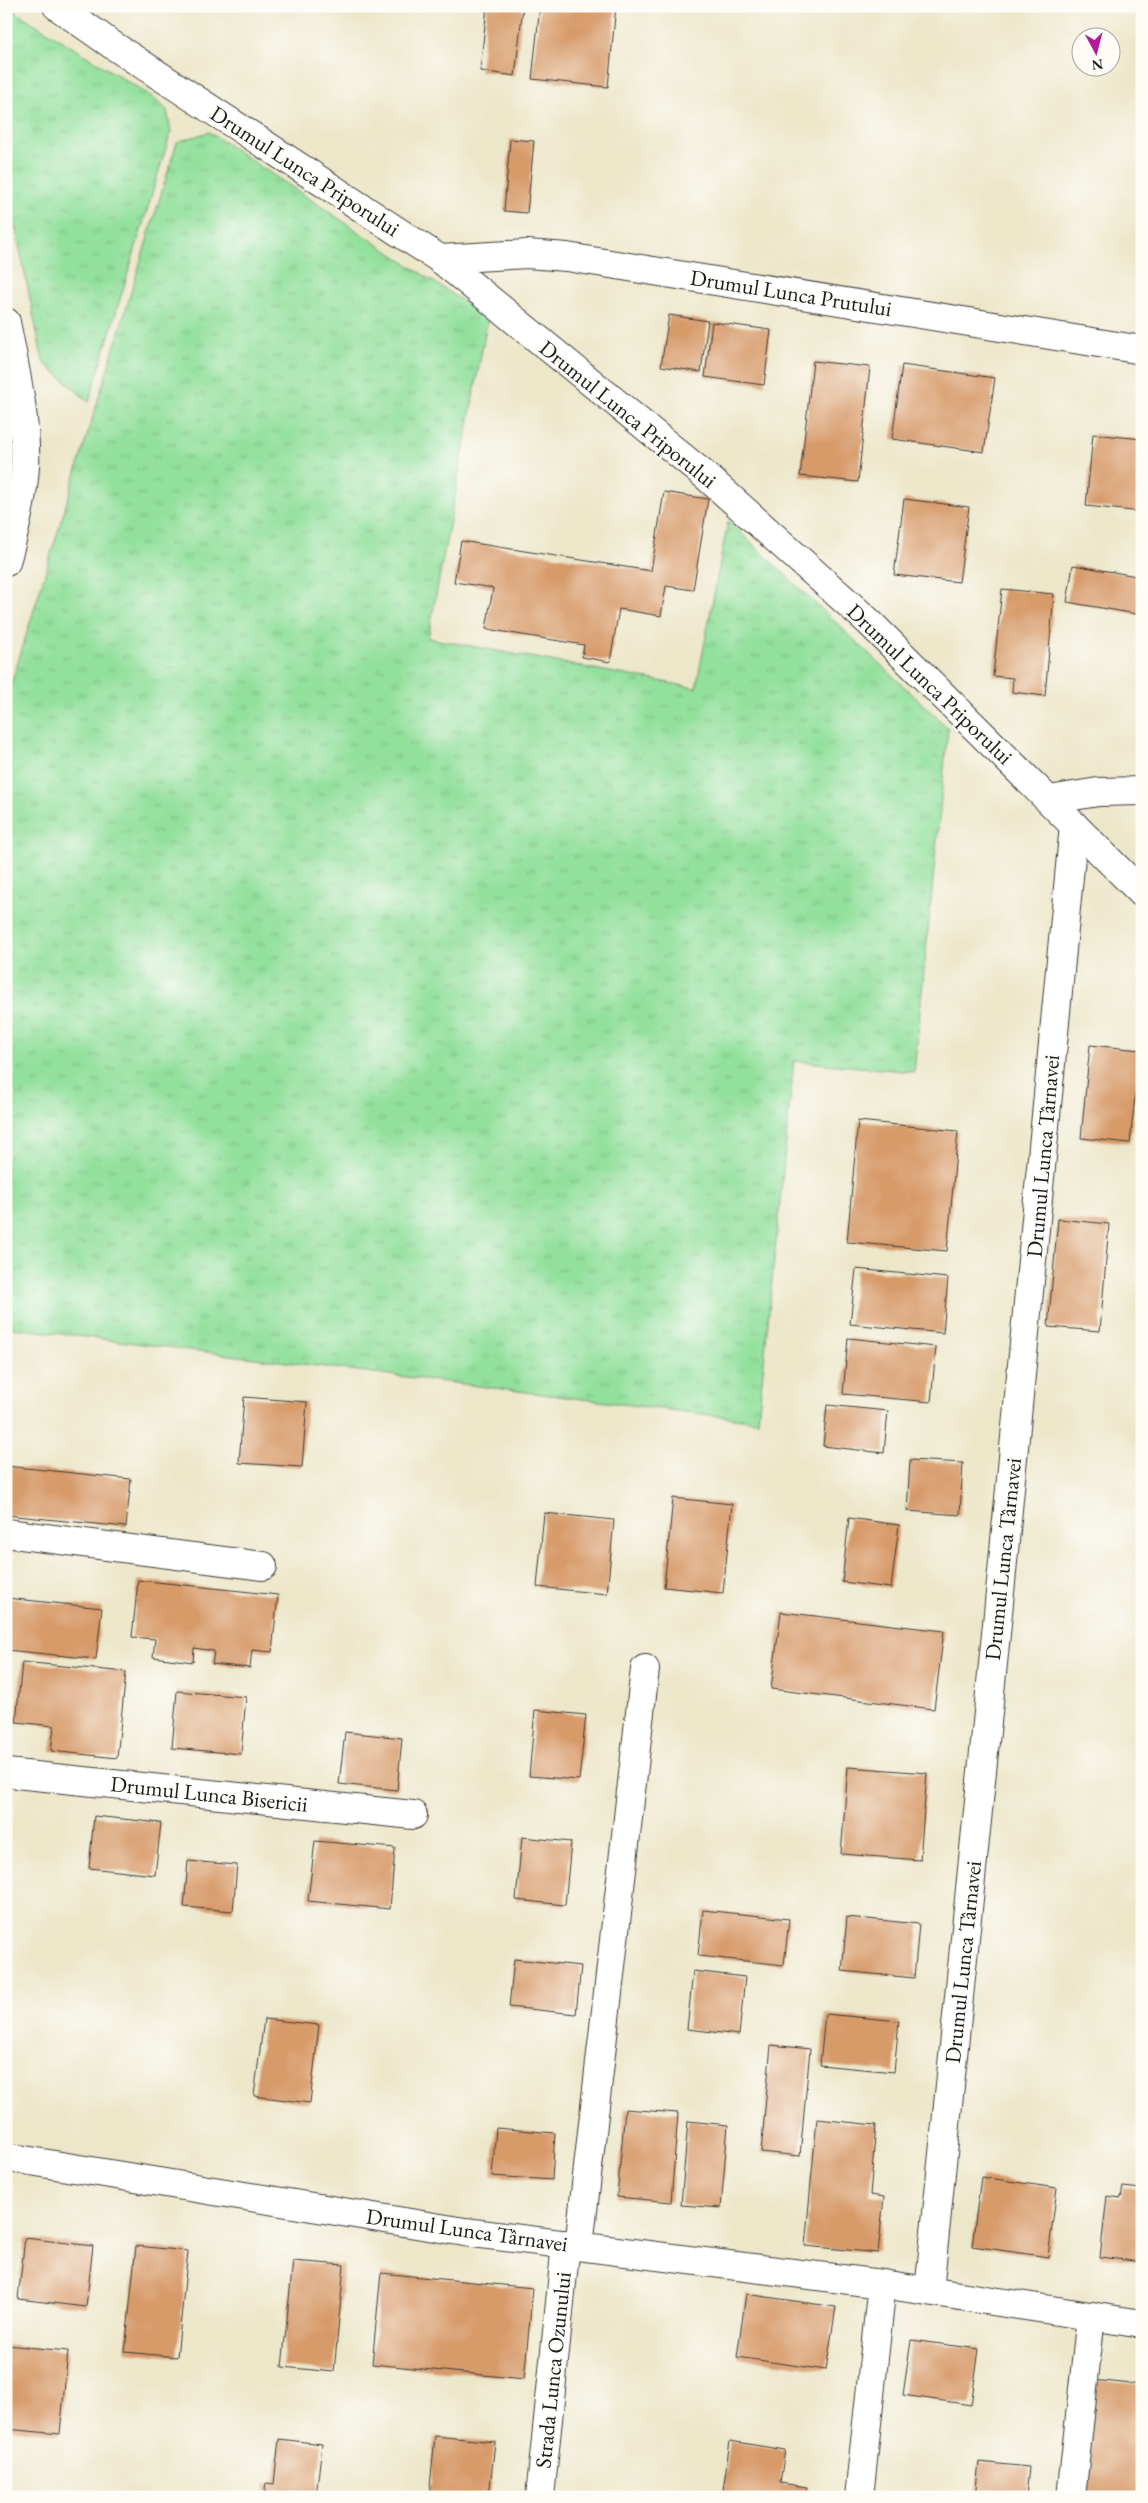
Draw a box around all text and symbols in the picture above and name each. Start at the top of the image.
north arrow [1070,28,1120,78]
text: N [1090,55,1104,75]
street label: Drumul Lunca Priporului [205,99,405,243]
street label: Drumul Lunca Prutului [688,263,894,323]
street label: Drumul Lunca Priporului [533,333,723,495]
street label: Drumul Lunca Priporului [841,597,1019,771]
street label: Drumul Lunca Târnavei [1020,1053,1066,1259]
street label: Drumul Lunca Târnavei [978,1456,1028,1662]
street label: Drumul Lunca Bisericii [109,1769,309,1819]
street label: Drumul Lunca Târnavei [938,1859,988,2065]
street label: Drumul Lunca Târnavei [364,2201,570,2259]
street label: Strada Lunca Ozunului [528,2270,578,2470]

